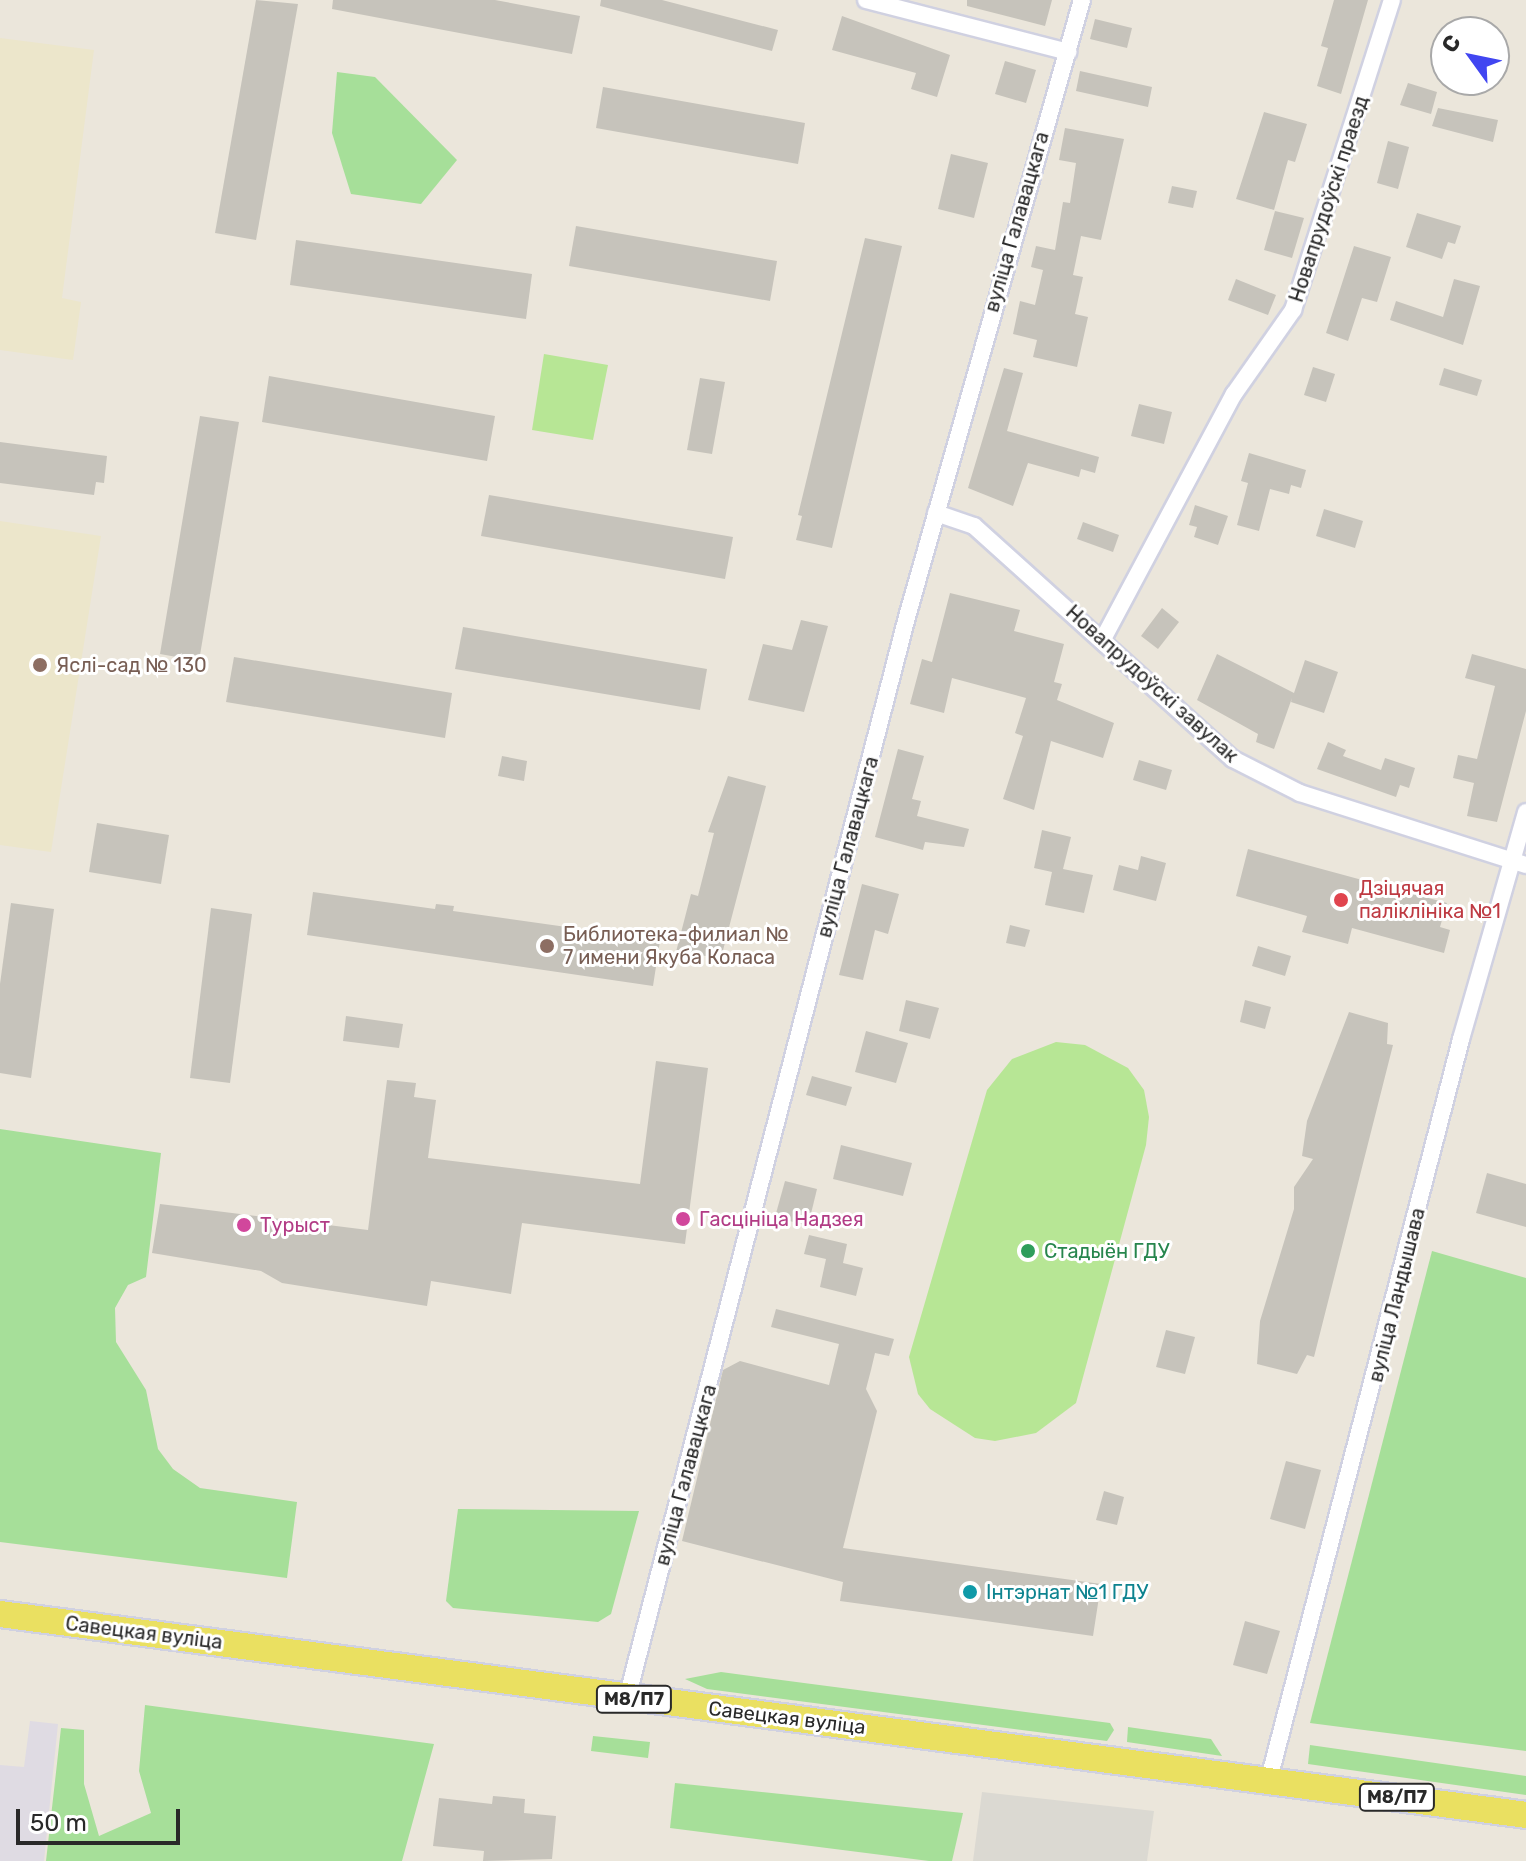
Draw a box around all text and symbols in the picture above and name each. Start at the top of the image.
north arrow [1430,16,1510,96]
text: С [1436,30,1467,58]
street label: Новапрудоўскі праезд [1284,93,1374,305]
street label: вуліца Галавацкага [980,129,1054,315]
street label: Новапрудоўскі завулак [1061,600,1243,768]
place label: Яслі-сад № 130 [56,653,207,677]
marker: Яслі-сад № 130 [31,656,49,674]
street label: вуліца Галавацкага [812,754,884,940]
place label: Дзіцячая паліклініка №1 [1359,876,1501,923]
marker: Дзіцячая паліклініка №1 [1330,889,1352,911]
place label: Библиотека-филиал № 7 имени Якуба Коласа [563,922,789,969]
marker: Библиотека-филиал № 7 имени Якуба Коласа [538,937,556,955]
street label: вуліца Ландышава [1364,1205,1430,1385]
place label: Гасцініца Надзея [699,1207,864,1231]
marker: Гасцініца Надзея [674,1210,692,1228]
place label: Турыст [260,1213,330,1237]
marker: Турыст [235,1216,253,1234]
place label: Стадыён ГДУ [1044,1239,1169,1263]
marker: Стадыён ГДУ [1019,1242,1037,1260]
street label: вуліца Галавацкага [650,1382,722,1568]
place label: Інтэрнат №1 ГДУ [986,1580,1148,1604]
marker: Інтэрнат №1 ГДУ [961,1583,979,1601]
street label: Савецкая вуліца [64,1611,224,1655]
road number: М8/П7 [594,1685,674,1713]
street label: Савецкая вуліца [707,1696,867,1740]
road number: М8/П7 [1357,1783,1437,1811]
scale bar [20,1793,184,1843]
text: 50 m [30,1809,87,1837]

